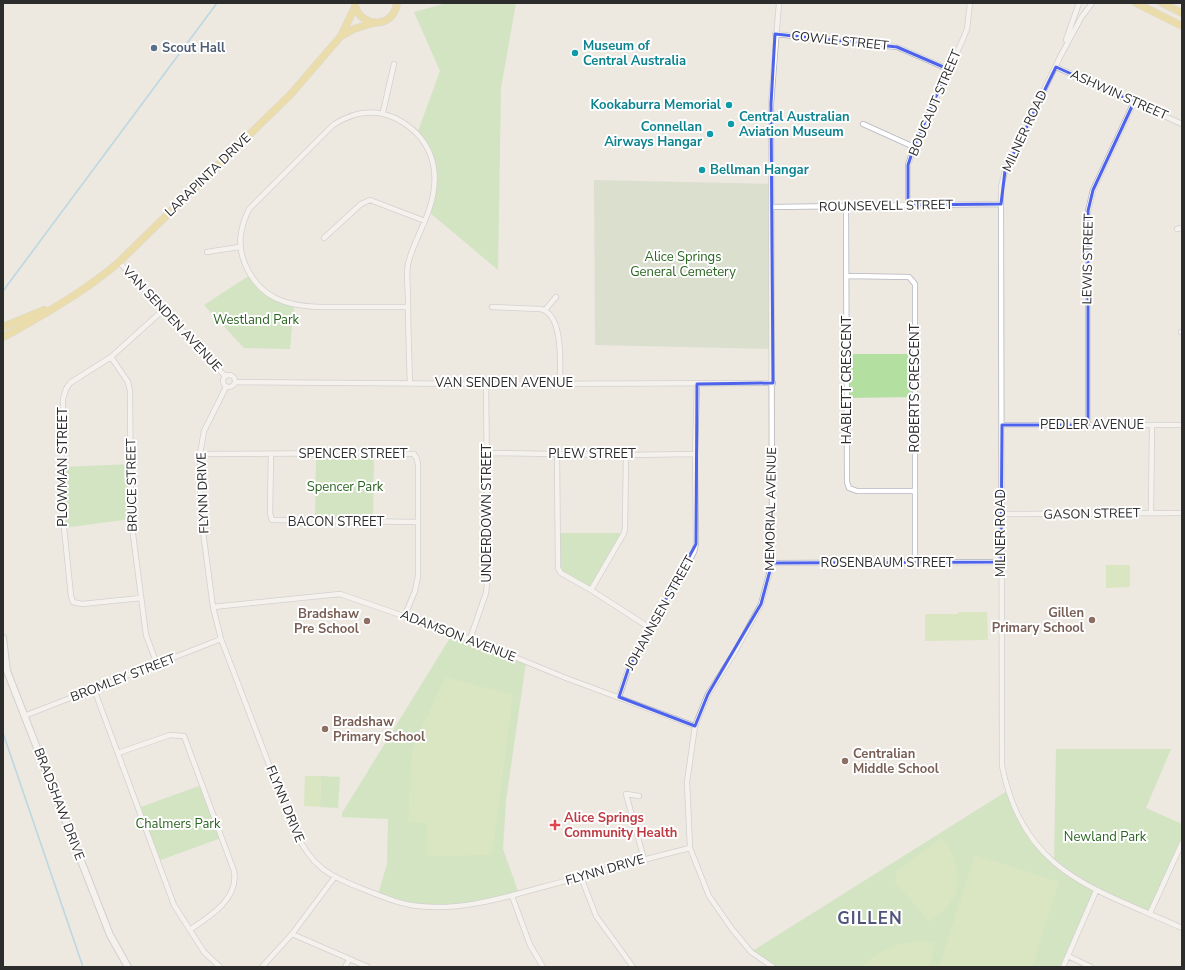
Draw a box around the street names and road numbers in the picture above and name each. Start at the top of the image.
street label: COWLE STREET [790,27,890,55]
street label: BOUCAUT STREET [904,47,966,159]
street label: ASHWIN STREET [1067,65,1171,125]
street label: MILNER ROAD [998,87,1052,175]
street label: LARAPINTA DRIVE [161,129,255,221]
street label: ROUNSEVELL STREET [819,196,953,216]
street label: LEWIS STREET [1078,213,1098,304]
street label: VAN SENDEN AVENUE [118,262,226,376]
street label: HABLETT CRESCENT [838,316,856,444]
street label: ROBERTS CRESCENT [906,323,924,452]
street label: VAN SENDEN AVENUE [434,374,573,392]
street label: PLOWMAN STREET [54,407,72,527]
street label: PEDLER AVENUE [1040,416,1144,434]
street label: BRUCE STREET [122,438,142,532]
street label: UNDERDOWN STREET [478,443,496,582]
street label: SPENCER STREET [299,445,408,463]
street label: PLEW STREET [548,445,636,463]
street label: MEMORIAL AVENUE [761,447,781,571]
street label: FLYNN DRIVE [193,452,213,534]
street label: MILNER ROAD [992,489,1010,577]
street label: GASON STREET [1043,504,1141,524]
street label: BACON STREET [288,513,384,531]
street label: JOHANNSEN STREET [621,552,699,674]
street label: ROSENBAUM STREET [821,554,954,572]
street label: ADAMSON AVENUE [398,606,518,666]
street label: BROMLEY STREET [68,650,178,706]
street label: BRADSHAW DRIVE [29,745,89,863]
street label: FLYNN DRIVE [261,763,309,845]
street label: FLYNN DRIVE [563,850,647,890]

